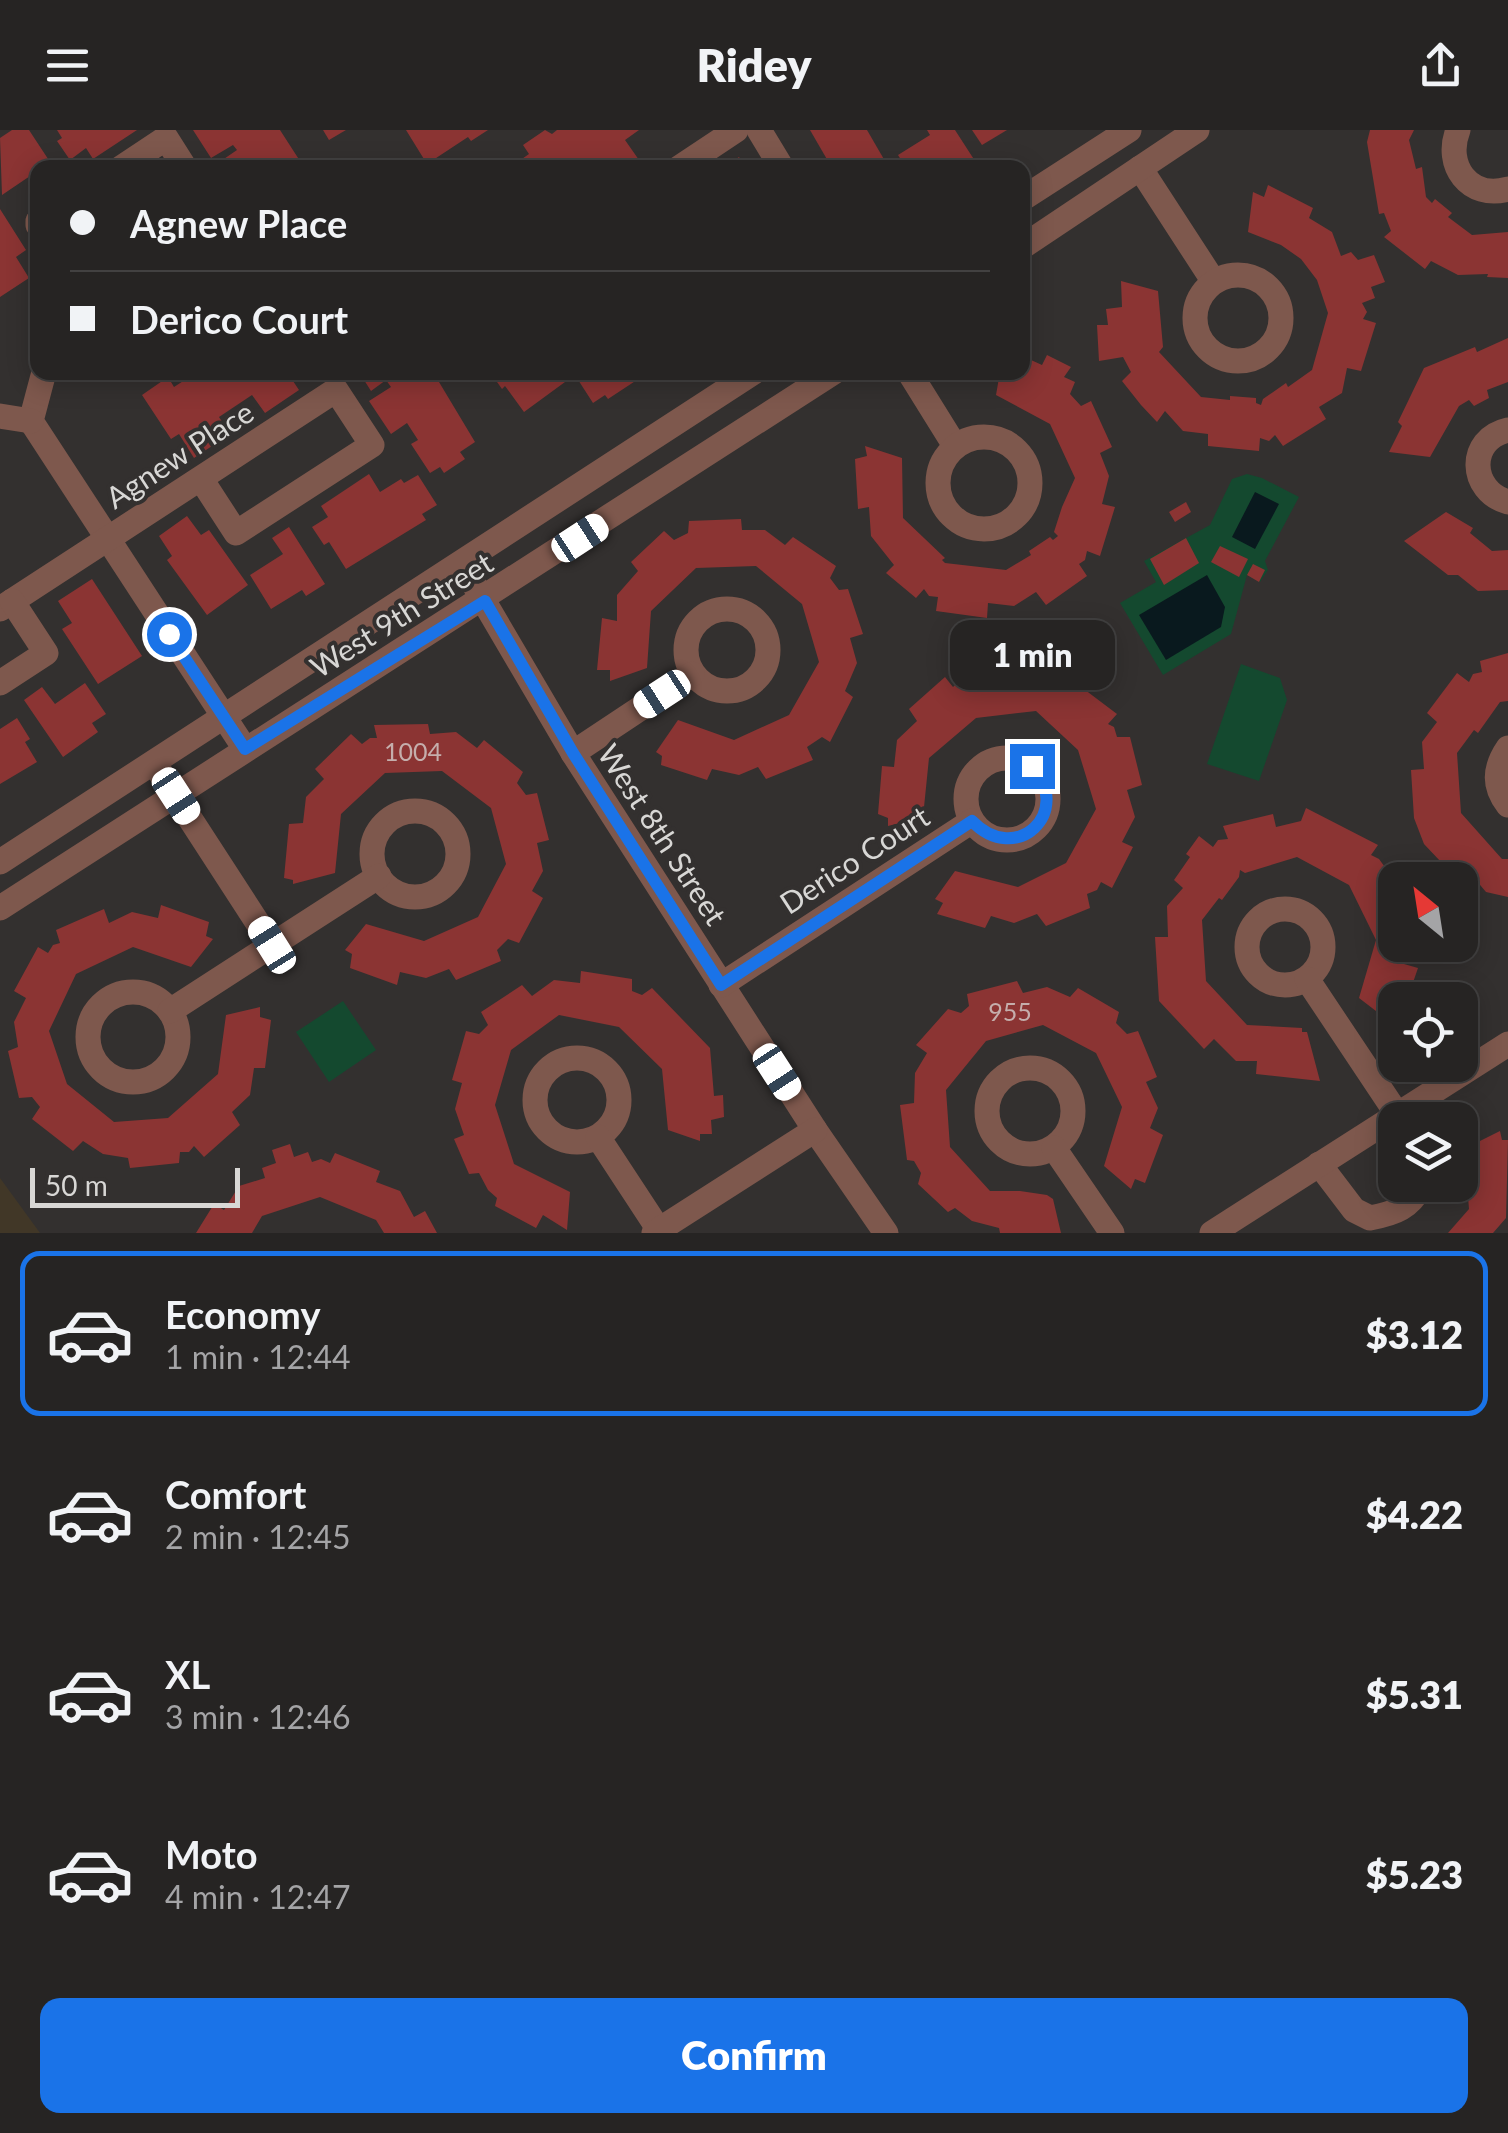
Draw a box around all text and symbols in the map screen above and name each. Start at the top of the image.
icon: menu [40,38,95,93]
text: Ridey [697,38,811,92]
icon: share [1413,38,1468,93]
text: Agnew Place [130,200,347,246]
text: Derico Court [130,296,348,342]
street label: Agnew Place [98,393,260,515]
car [547,509,613,567]
street label: West 9th Street [303,543,499,684]
route start [147,612,192,657]
callout: 1 min [950,621,1114,691]
text: 1 min [993,635,1072,674]
car [629,665,695,723]
house number: 1004 [384,736,442,766]
street label: West 8th Street [591,737,735,931]
route end [1010,744,1055,789]
car [147,763,205,829]
street label: Derico Court [773,797,935,921]
north arrow [1378,862,1478,962]
map controls [1378,862,1478,1202]
car [243,912,301,978]
button: locate [1378,982,1478,1082]
house number: 955 [988,996,1032,1026]
car [748,1039,806,1105]
button: layers [1378,1102,1478,1202]
scale bar [30,1163,240,1208]
text: 50 m [45,1168,108,1202]
icon: car [45,1289,135,1379]
text: Economy [165,1291,320,1337]
text: $3.12 [1366,1311,1463,1357]
text: 1 min · 12:44 [165,1337,351,1376]
icon: car [45,1469,135,1559]
text: Comfort [165,1471,306,1517]
text: $4.22 [1366,1491,1463,1537]
text: 2 min · 12:45 [165,1517,351,1556]
icon: car [45,1649,135,1739]
text: XL [165,1651,210,1697]
text: $5.31 [1366,1671,1463,1717]
text: 3 min · 12:46 [165,1697,351,1736]
icon: car [45,1829,135,1919]
text: Moto [165,1831,258,1877]
text: $5.23 [1366,1851,1463,1897]
text: 4 min · 12:47 [165,1877,351,1916]
button: Confirm [40,1998,1468,2113]

